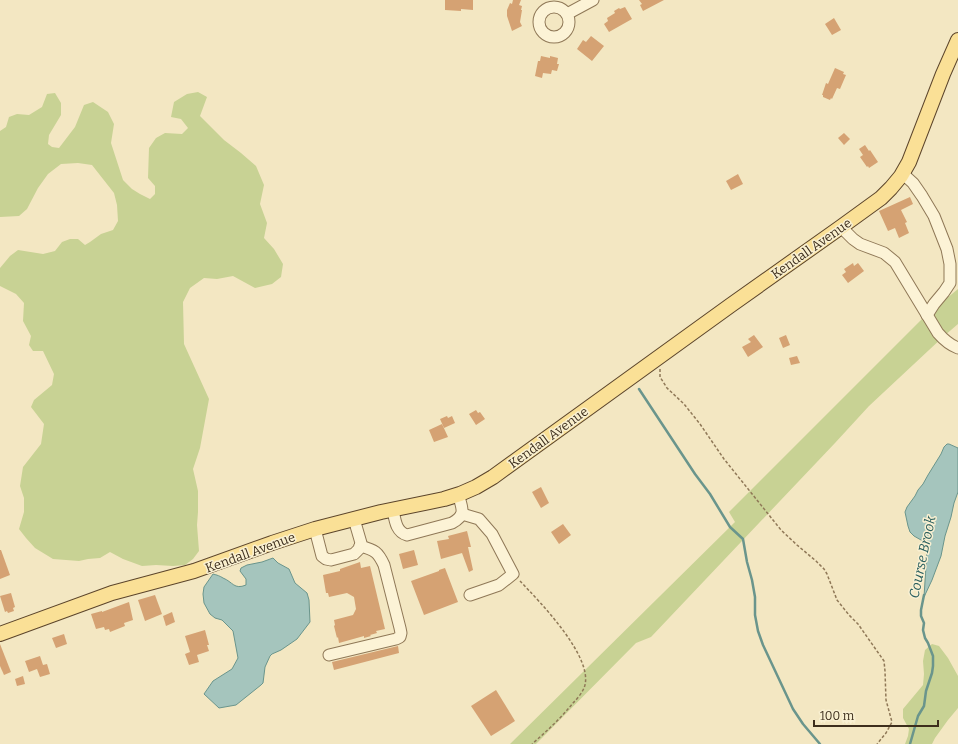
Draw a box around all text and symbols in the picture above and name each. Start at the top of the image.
street label: Kendall Avenue [768,215,854,282]
street label: Kendall Avenue [506,404,591,471]
water label: Course Brook [905,514,940,600]
street label: Kendall Avenue [203,529,297,576]
scale bar [814,702,938,728]
text: 100 m [820,709,855,723]

